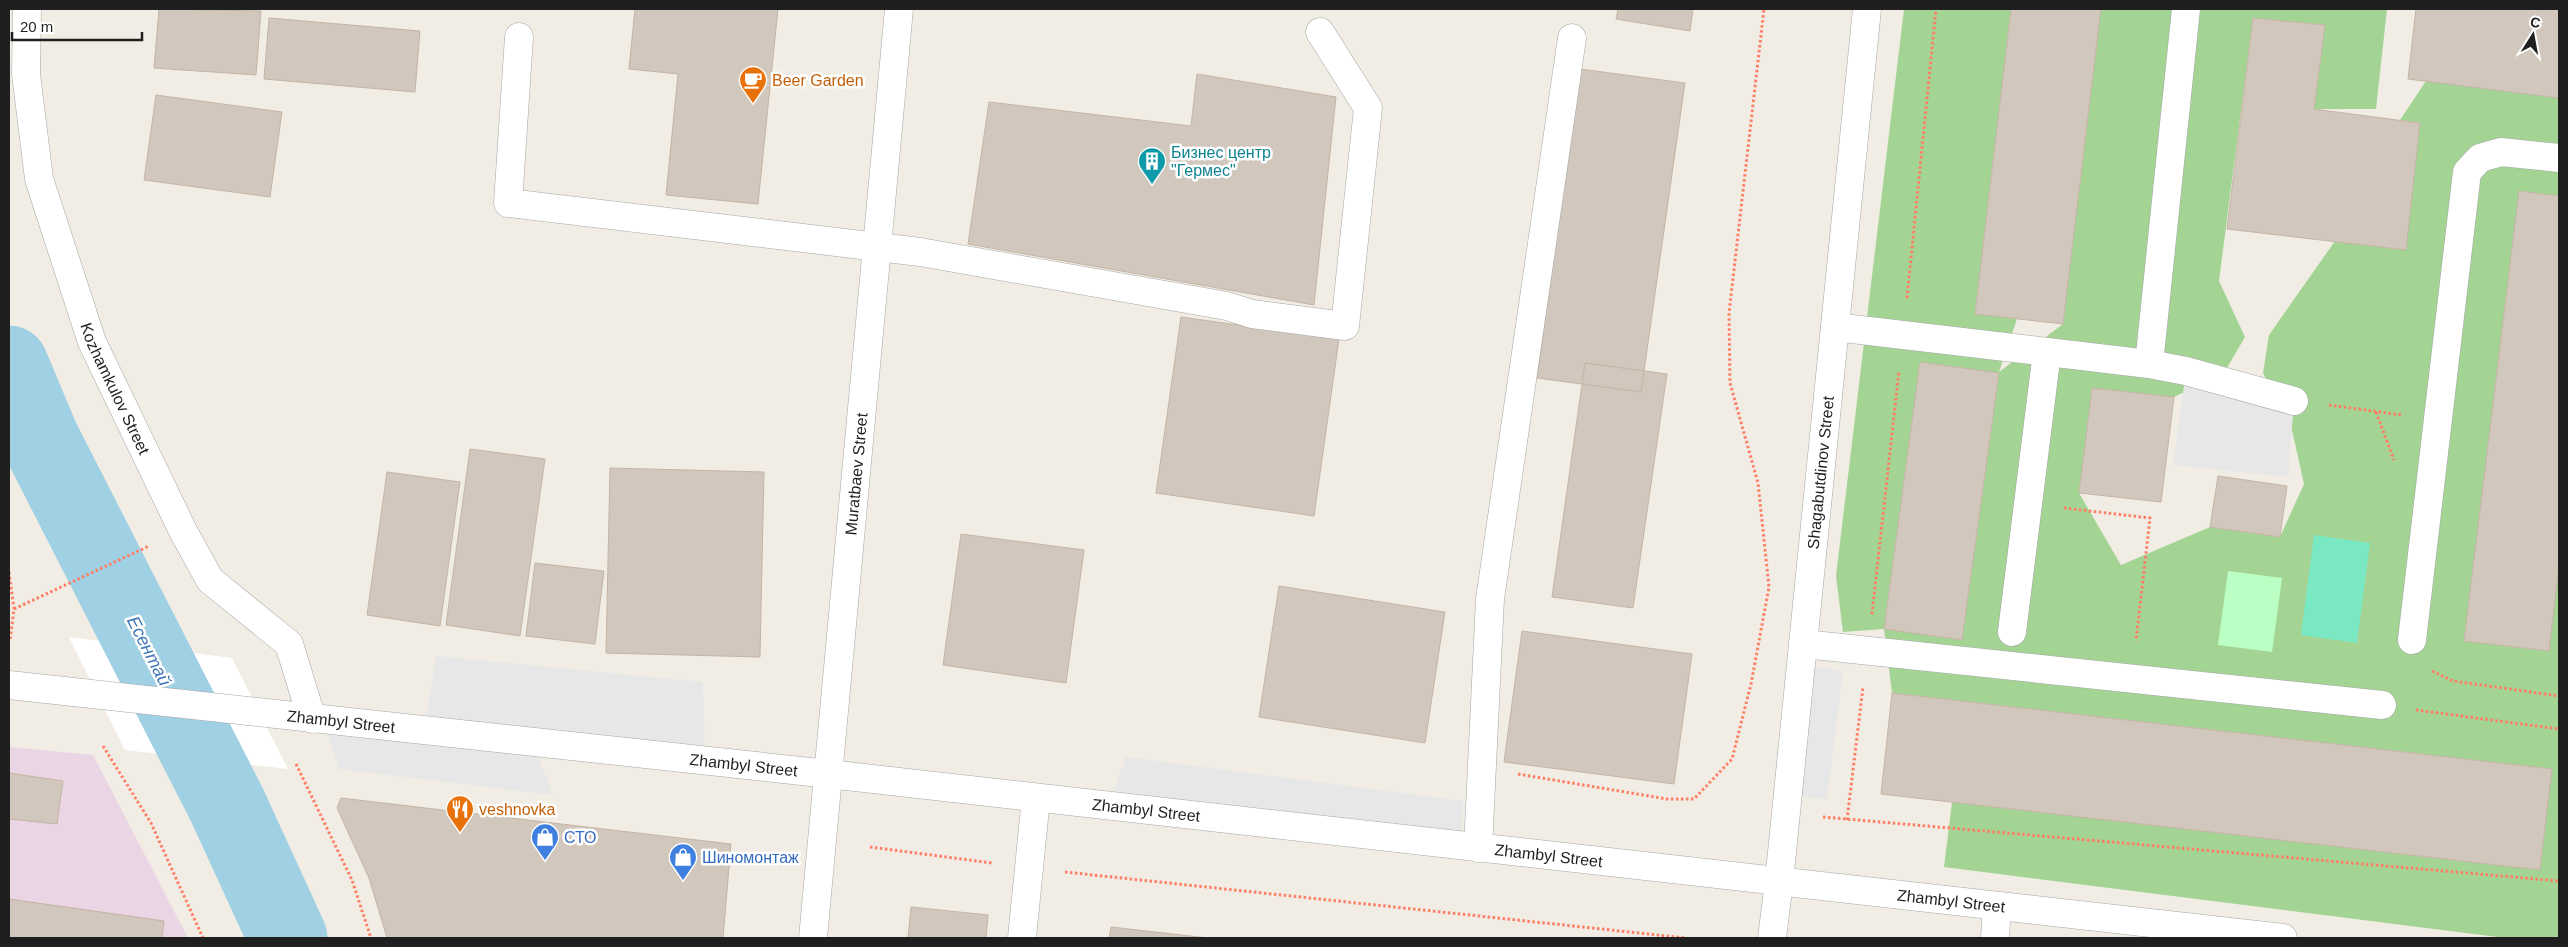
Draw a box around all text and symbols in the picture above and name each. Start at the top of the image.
scale bar [12,10,142,42]
north arrow [2508,10,2558,60]
text: С [2529,13,2542,31]
text: 20 m [20,18,53,35]
cafe icon: Beer Garden [738,65,768,104]
place label: Beer Garden [772,72,864,89]
place label: Бизнес центр "Гермес" [1171,144,1271,179]
building icon: Бизнес центр "Гермес" [1137,146,1167,185]
street label: Kozhamkulov Street [78,321,153,457]
street label: Shagabutdinov Street [1804,394,1837,550]
street label: Muratbaev Street [842,412,870,536]
water label: Есентай [123,613,175,689]
street label: Zhambyl Street [286,707,396,735]
street label: Zhambyl Street [689,750,799,779]
restaurant icon: veshnovka [445,794,475,833]
street label: Zhambyl Street [1091,795,1202,824]
place label: veshnovka [479,801,556,818]
shop icon: СТО [530,822,560,861]
place label: СТО [564,829,597,846]
street label: Zhambyl Street [1494,841,1604,870]
shop icon: Шиномонтаж [668,842,698,881]
place label: Шиномонтаж [702,849,799,866]
street label: Zhambyl Street [1896,886,2007,915]

